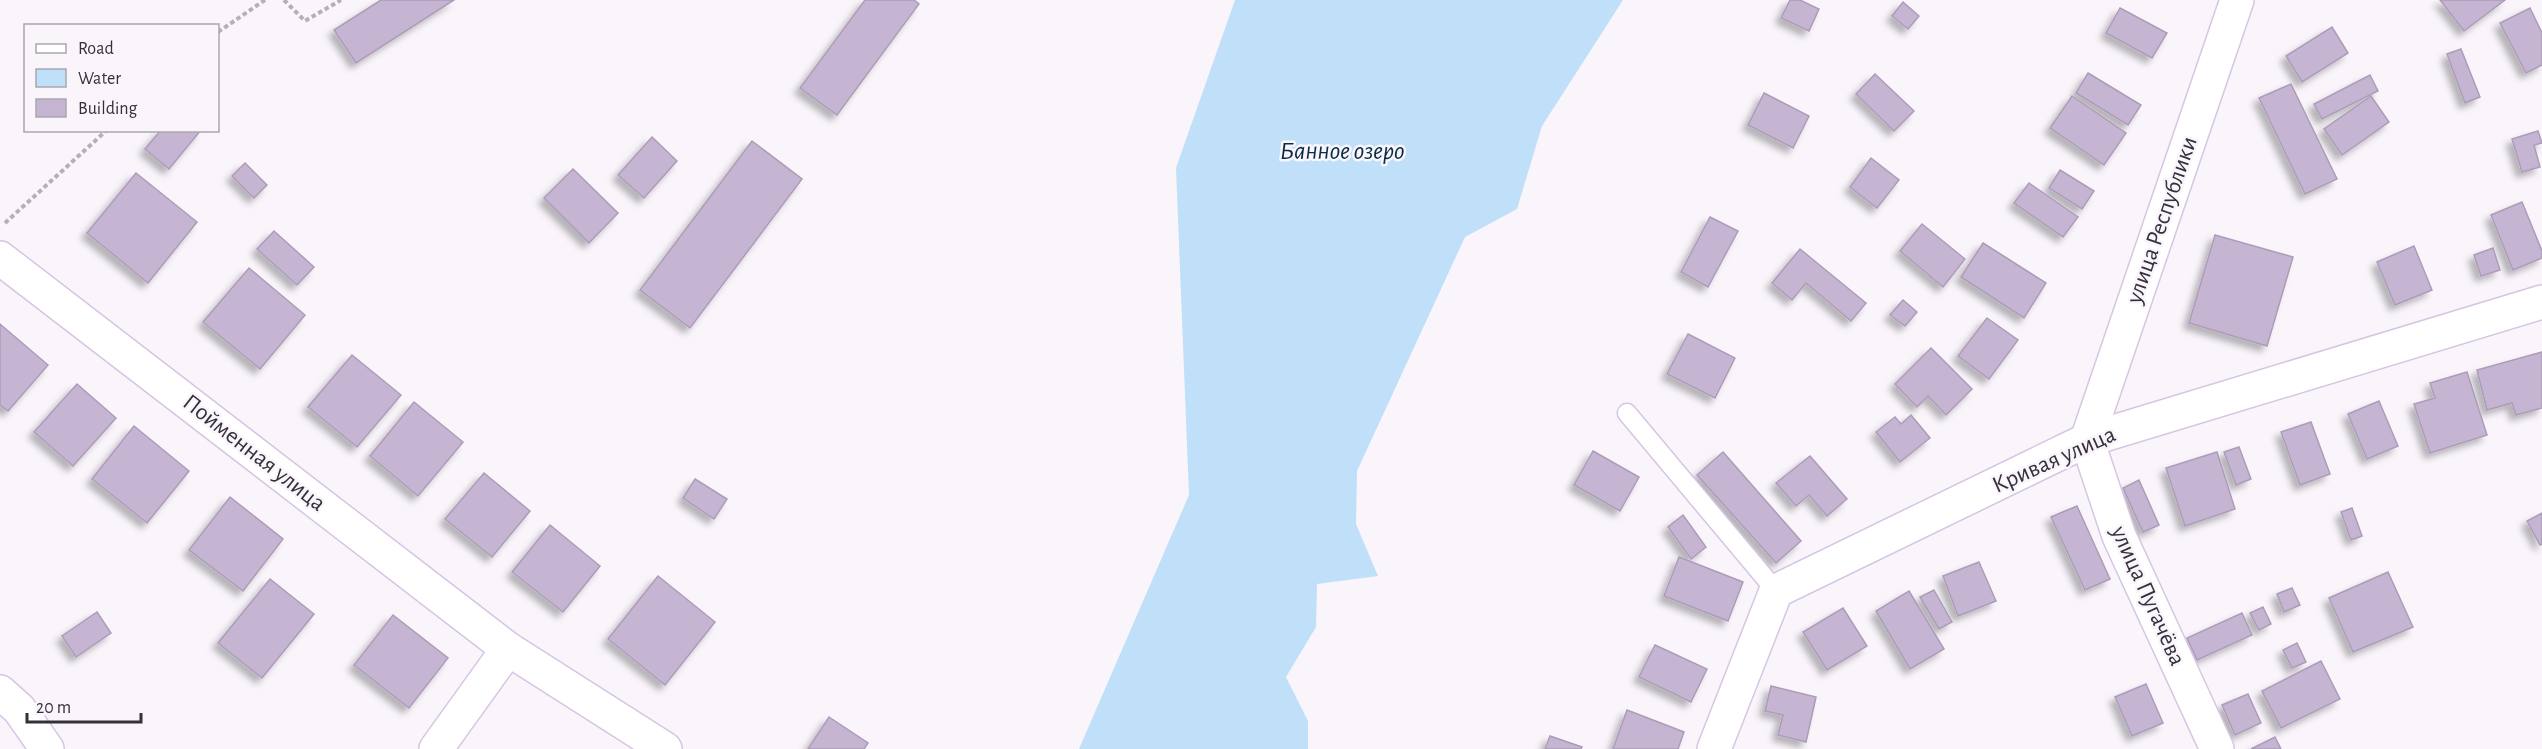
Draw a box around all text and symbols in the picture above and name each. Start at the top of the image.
legend [24,24,219,132]
text: Road [78,40,114,58]
text: Water [78,70,121,88]
text: Building [78,100,138,118]
street label: улица Республики [2122,133,2202,308]
water label: Банное озеро [1279,138,1405,164]
street label: Пойменная улица [178,390,330,516]
street label: Кривая улица [1989,422,2119,498]
street label: улица Пугачёва [2106,522,2189,669]
scale bar [27,686,141,724]
text: 20 m [36,699,71,717]

